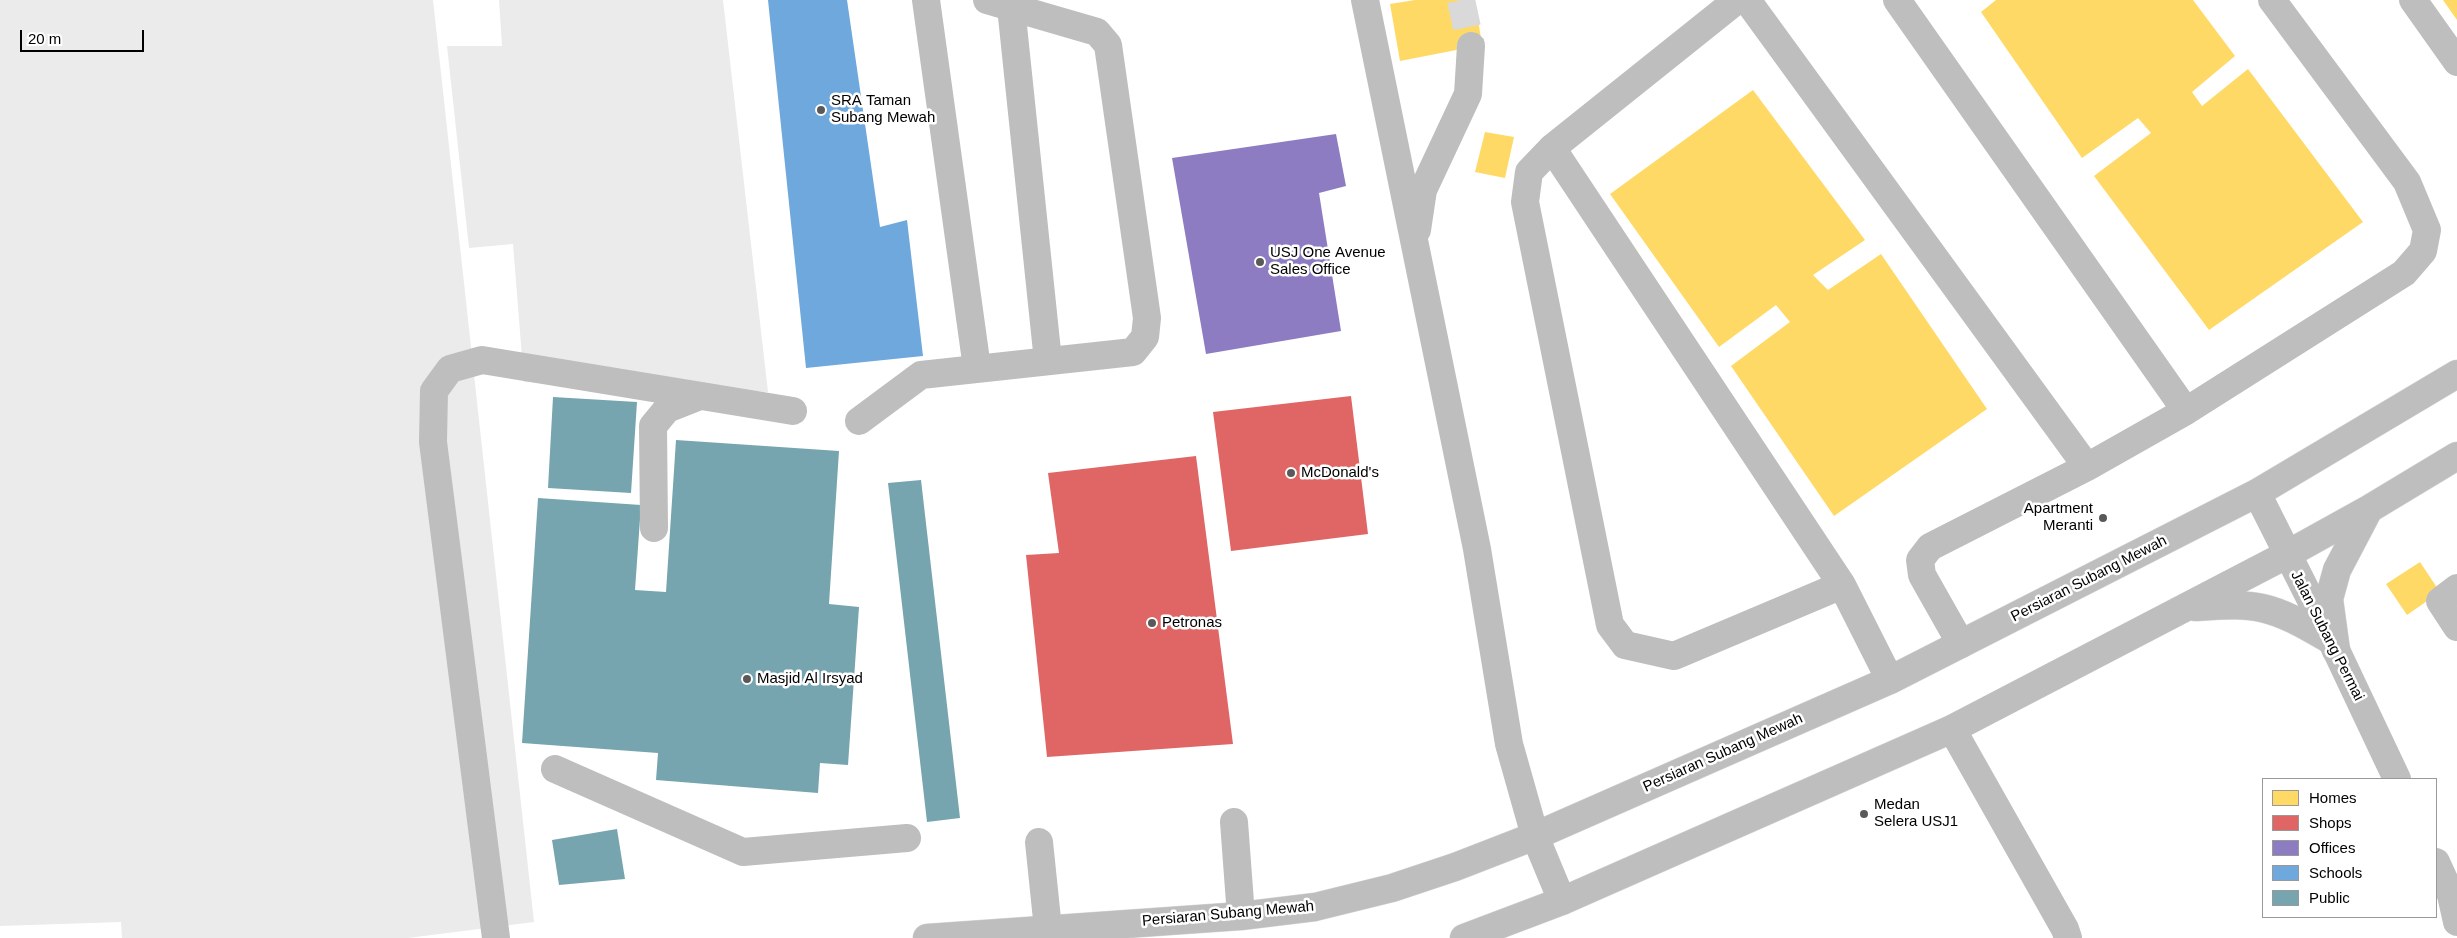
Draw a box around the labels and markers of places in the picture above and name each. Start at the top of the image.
place label: SRA Taman Subang Mewah [831,92,935,127]
marker: SRA Taman Subang Mewah [815,104,827,116]
place label: USJ One Avenue Sales Office [1270,244,1386,279]
marker: USJ One Avenue Sales Office [1254,256,1266,268]
place label: McDonald's [1301,464,1379,482]
marker: McDonald's [1285,467,1297,479]
place label: Apartment Meranti [2024,500,2093,535]
marker: Apartment Meranti [2097,512,2109,524]
place label: Petronas [1162,614,1222,632]
marker: Petronas [1146,617,1158,629]
place label: Masjid Al Irsyad [757,670,863,688]
marker: Masjid Al Irsyad [741,673,753,685]
place label: Medan Selera USJ1 [1874,796,1958,831]
marker: Medan Selera USJ1 [1858,808,1870,820]

